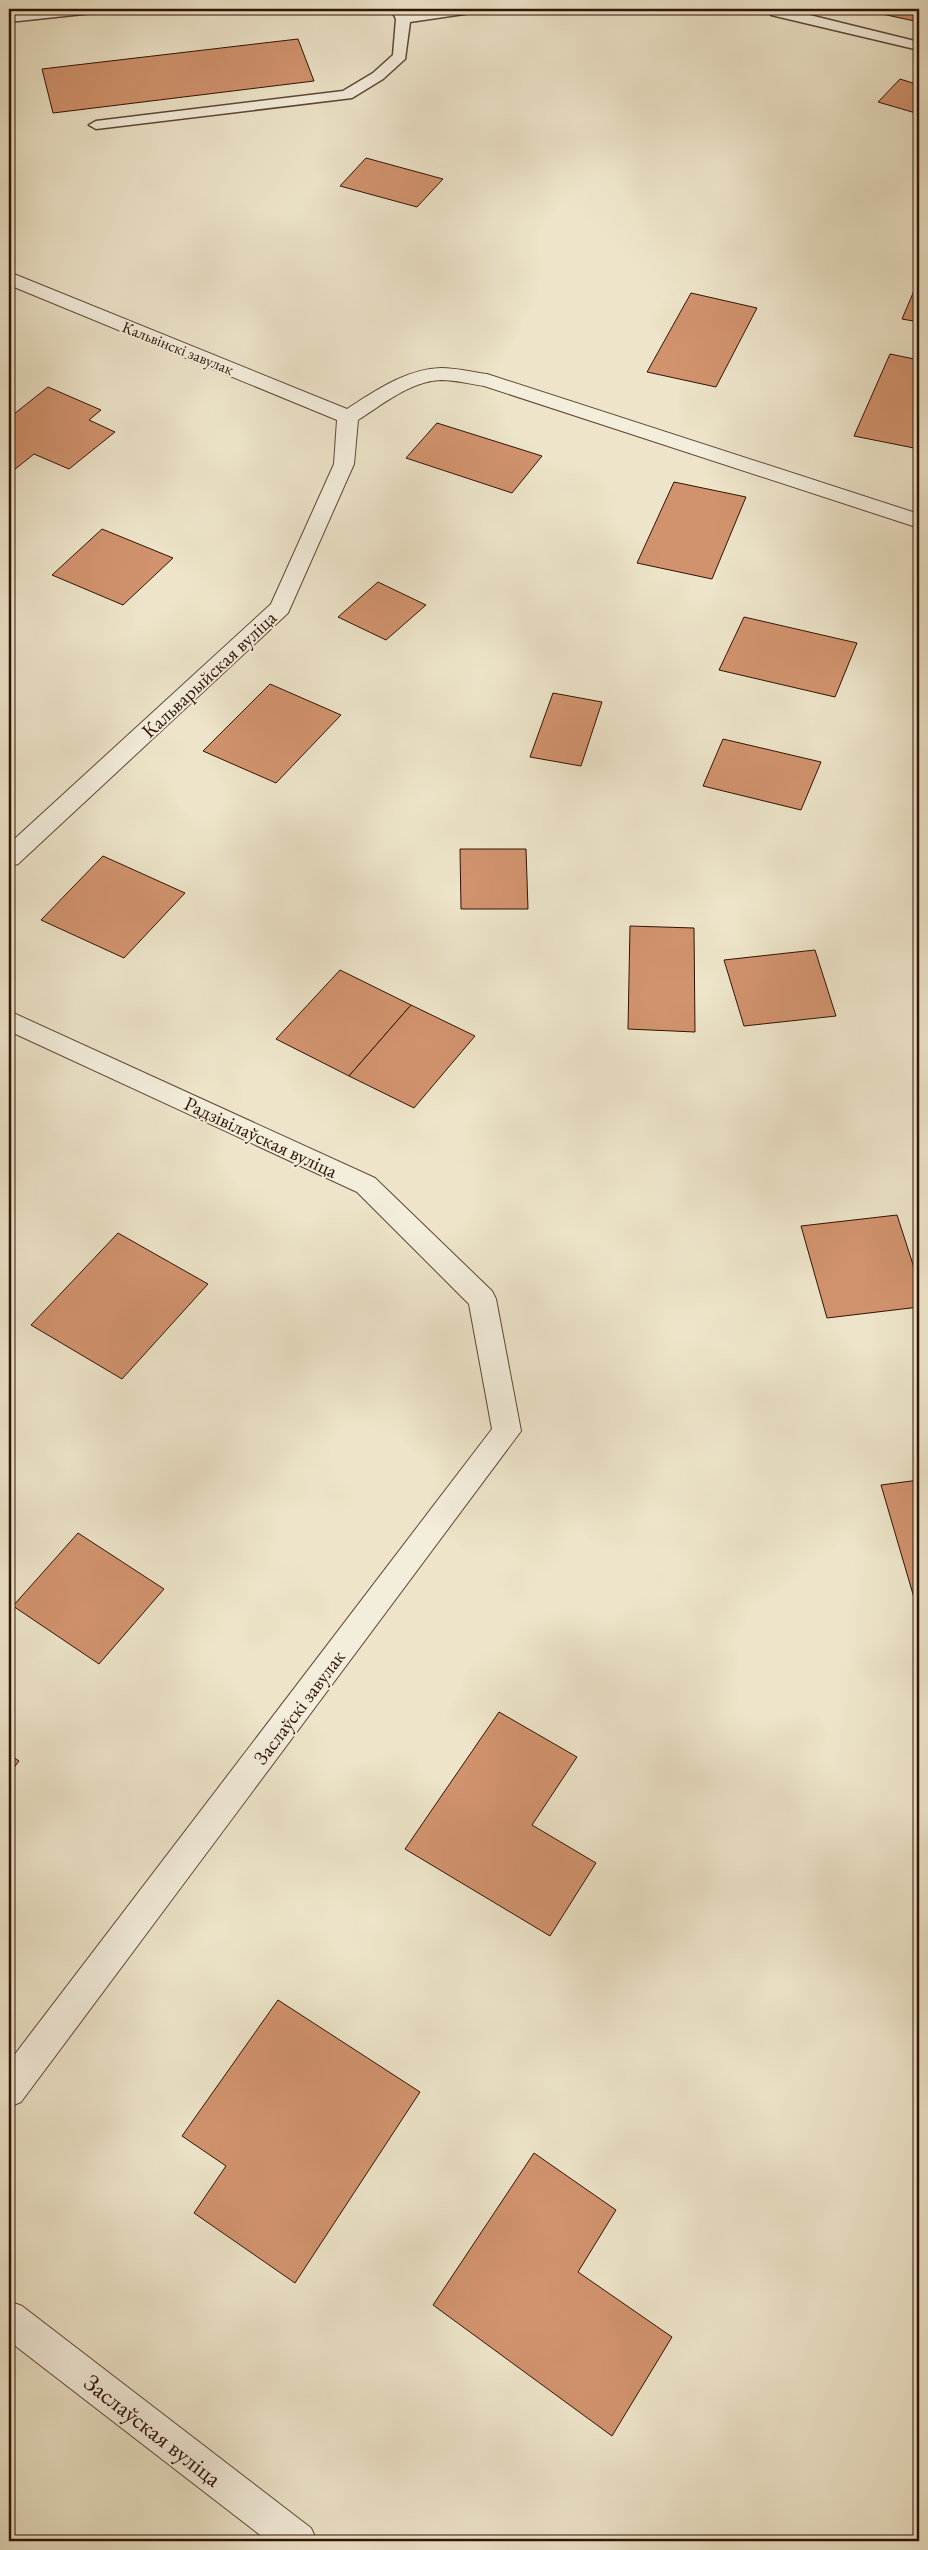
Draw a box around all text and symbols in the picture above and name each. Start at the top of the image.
street label: Кальвінскі завулак [119,316,237,380]
street label: Кальварыйская вуліца [136,605,282,743]
street label: Радзівілаўская вуліца [180,1090,342,1184]
street label: Заслаўскі завулак [247,1644,351,1770]
street label: Заслаўская вуліца [78,2367,228,2494]

